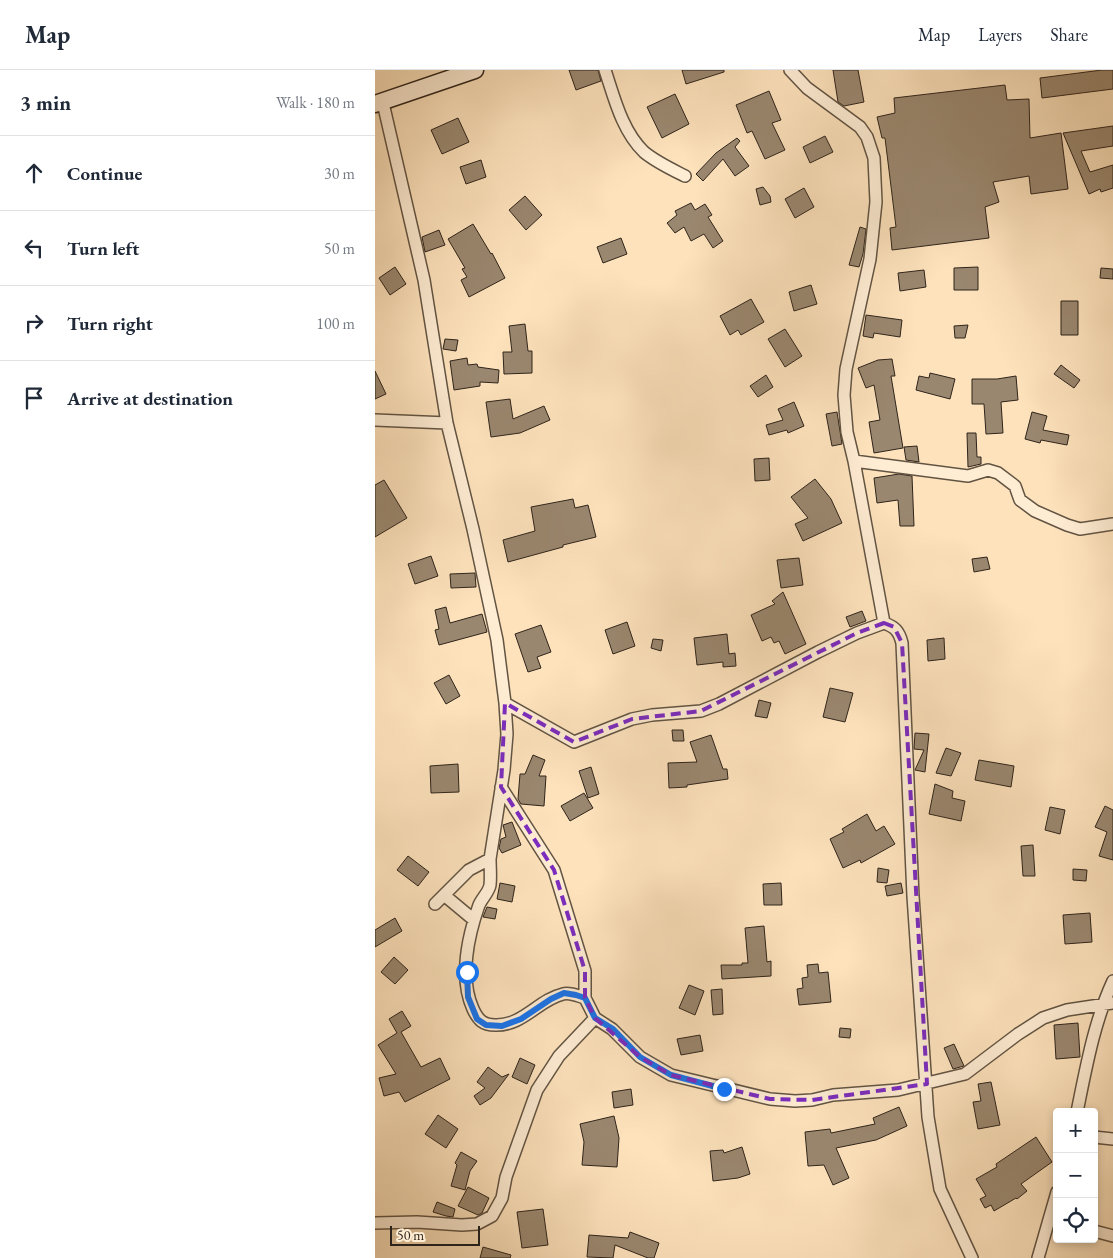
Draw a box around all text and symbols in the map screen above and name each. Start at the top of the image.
text: Map [25,19,70,50]
text: Map [918,23,950,46]
text: Layers [978,23,1022,46]
text: Share [1050,23,1088,46]
text: 3 min [20,89,71,116]
text: Walk · 180 m [276,92,355,113]
icon: ahead [20,159,48,187]
text: Continue [67,161,142,186]
text: 30 m [324,163,355,184]
icon: left [20,234,48,262]
text: Turn left [67,236,139,261]
text: 50 m [324,238,355,259]
icon: right [20,309,48,337]
text: Turn right [67,311,153,336]
text: 100 m [316,313,355,334]
icon: arrive [20,384,48,412]
text: Arrive at destination [67,386,233,411]
route start [456,961,479,984]
route end [713,1078,736,1101]
map controls [1053,1108,1098,1243]
button: + [1053,1108,1098,1153]
button: − [1053,1153,1098,1198]
button: locate [1053,1198,1098,1243]
scale bar [390,1223,480,1246]
text: 50 m [397,1226,424,1244]

